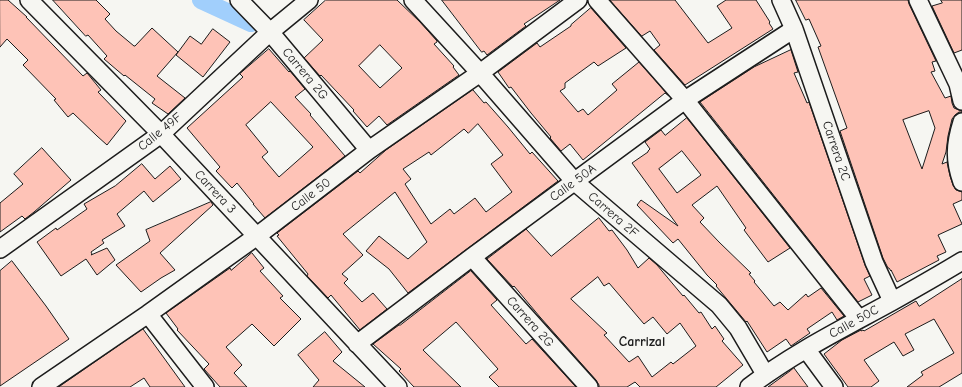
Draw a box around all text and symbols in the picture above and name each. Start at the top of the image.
street label: Carrera 2G [279,45,331,103]
street label: Calle 49F [135,110,185,154]
street label: Carrera 2C [819,119,853,183]
street label: Calle 50A [547,161,599,205]
street label: Carrera 3 [191,167,239,217]
street label: Calle 50 [288,175,334,215]
street label: Carrera 2F [585,189,641,241]
street label: Carrera 2G [503,293,557,351]
street label: Calle 50C [827,302,881,342]
district label: Carrizal [619,334,665,350]

